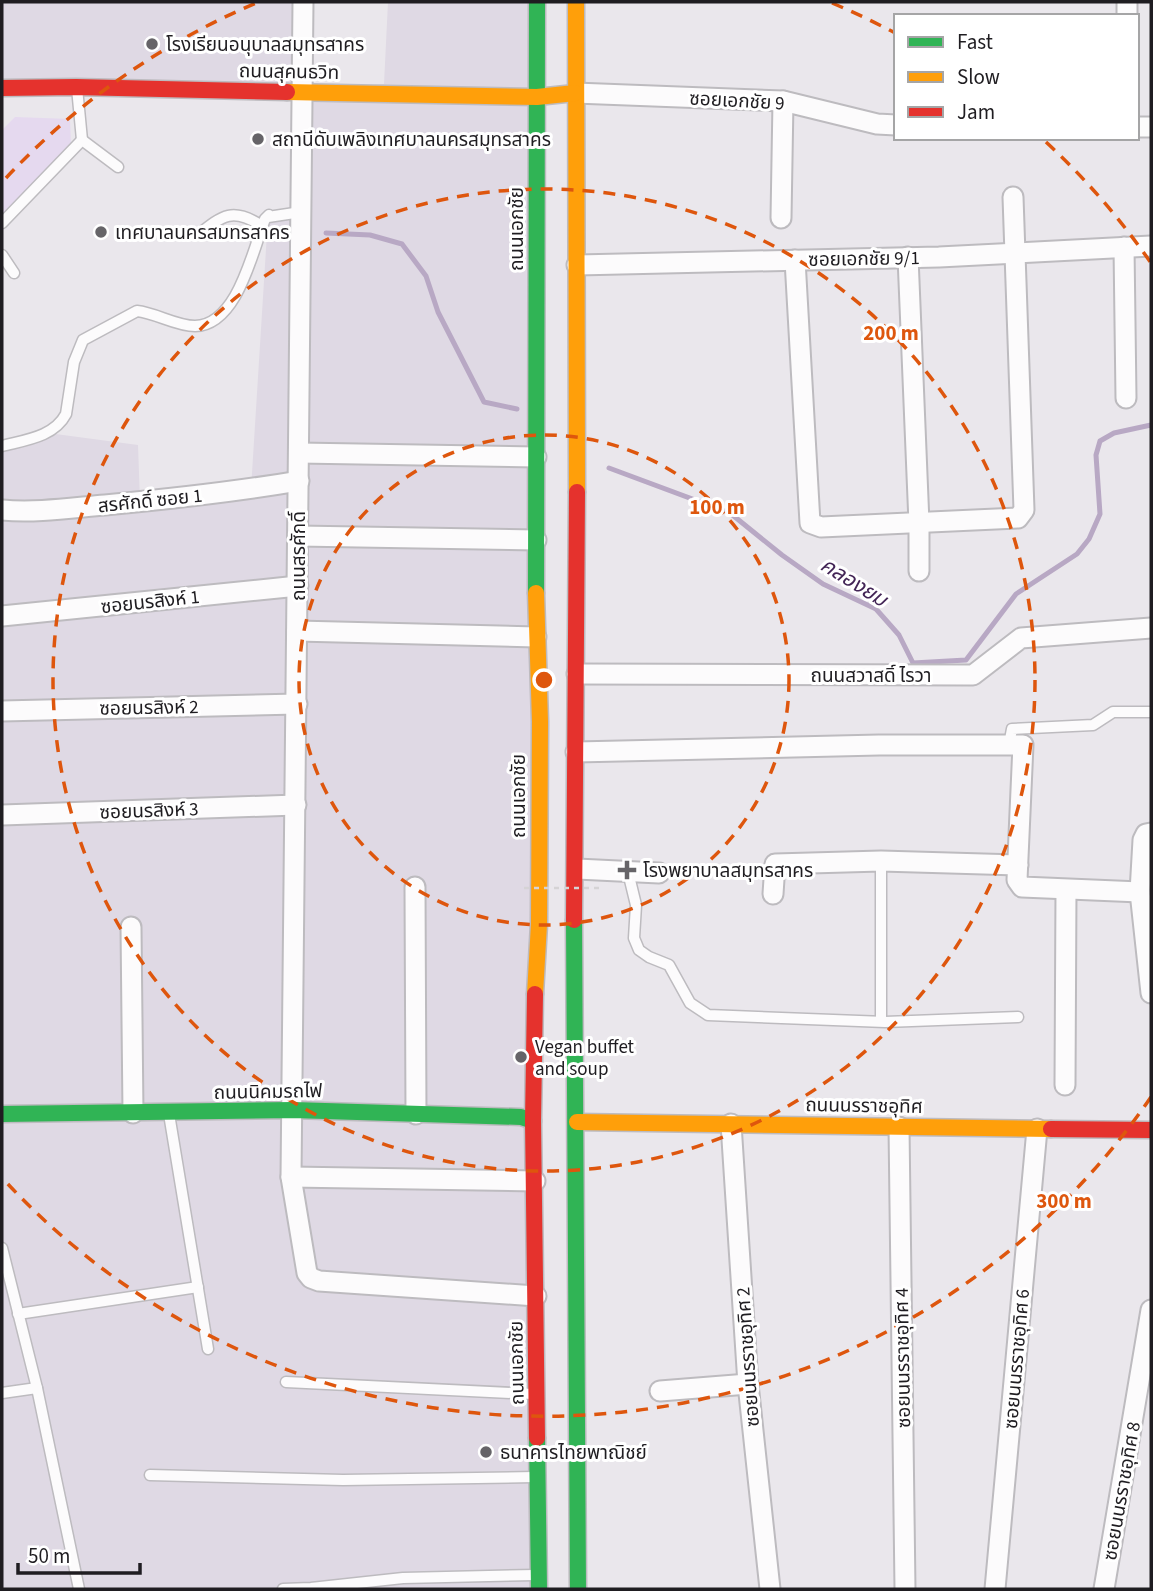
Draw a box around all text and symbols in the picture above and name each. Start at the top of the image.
legend [894,14,1139,140]
text: Fast [957,27,993,57]
place label: โรงเรียนอนุบาลสมุทรสาคร [166,32,364,59]
marker: โรงเรียนอนุบาลสมุทรสาคร [144,36,160,52]
street label: ถนนสุคนธวิท [239,58,339,87]
text: Slow [957,62,1000,92]
street label: ซอยเอกชัย 9 [689,86,785,117]
text: Jam [957,97,995,127]
place label: สถานีดับเพลิงเทศบาลนครสมุทรสาคร [272,127,551,154]
marker: สถานีดับเพลิงเทศบาลนครสมุทรสาคร [250,131,266,147]
street label: ถนนเอกชัย [504,187,531,271]
place label: เทศบาลนครสมทรสาคร [115,220,290,247]
marker: เทศบาลนครสมทรสาคร [93,224,109,240]
street label: ซอยเอกชัย 9/1 [808,245,920,274]
text: 200 m [863,318,919,348]
street label: สรศักดิ์ ซอย 1 [97,483,204,520]
text: 100 m [689,492,745,522]
street label: ถนนสรศักดิ์ [286,511,313,601]
water label: คลองยม [815,550,895,615]
street label: ซอยนรสิงห์ 1 [99,584,201,621]
street label: ถนนสวาสดิ์ ไรวา [811,663,931,690]
centre of rings [532,668,556,692]
street label: ซอยนรสิงห์ 2 [99,694,199,723]
street label: ถนนเอกชัย [506,754,533,838]
street label: ซอยนรสิงห์ 3 [99,796,199,827]
place label: โรงพยาบาลสมุทรสาคร [643,858,813,885]
marker: โรงพยาบาลสมุทรสาคร [617,860,637,880]
place label: Vegan buffet and soup [535,1034,635,1083]
marker: Vegan buffet and soup [513,1049,529,1065]
street label: ถนนนิคมรถไฟ [213,1078,323,1107]
street label: ถนนนรราชอุทิศ [805,1092,923,1121]
text: 300 m [1036,1186,1092,1216]
street label: ซอยนนรราชอุทิศ 2 [730,1286,767,1428]
street label: ซอยนนรราชอุทิศ 4 [889,1288,918,1428]
street label: ซอยนนรราชอุทิศ 6 [998,1288,1037,1430]
street label: ถนนเอกชัย [503,1321,532,1405]
street label: ซอยนนรราชอุทิศ 8 [1097,1420,1148,1563]
place label: ธนาคารไทยพาณิชย์ [500,1440,647,1467]
marker: ธนาคารไทยพาณิชย์ [478,1444,494,1460]
scale bar [18,1532,140,1576]
text: 50 m [28,1541,70,1571]

